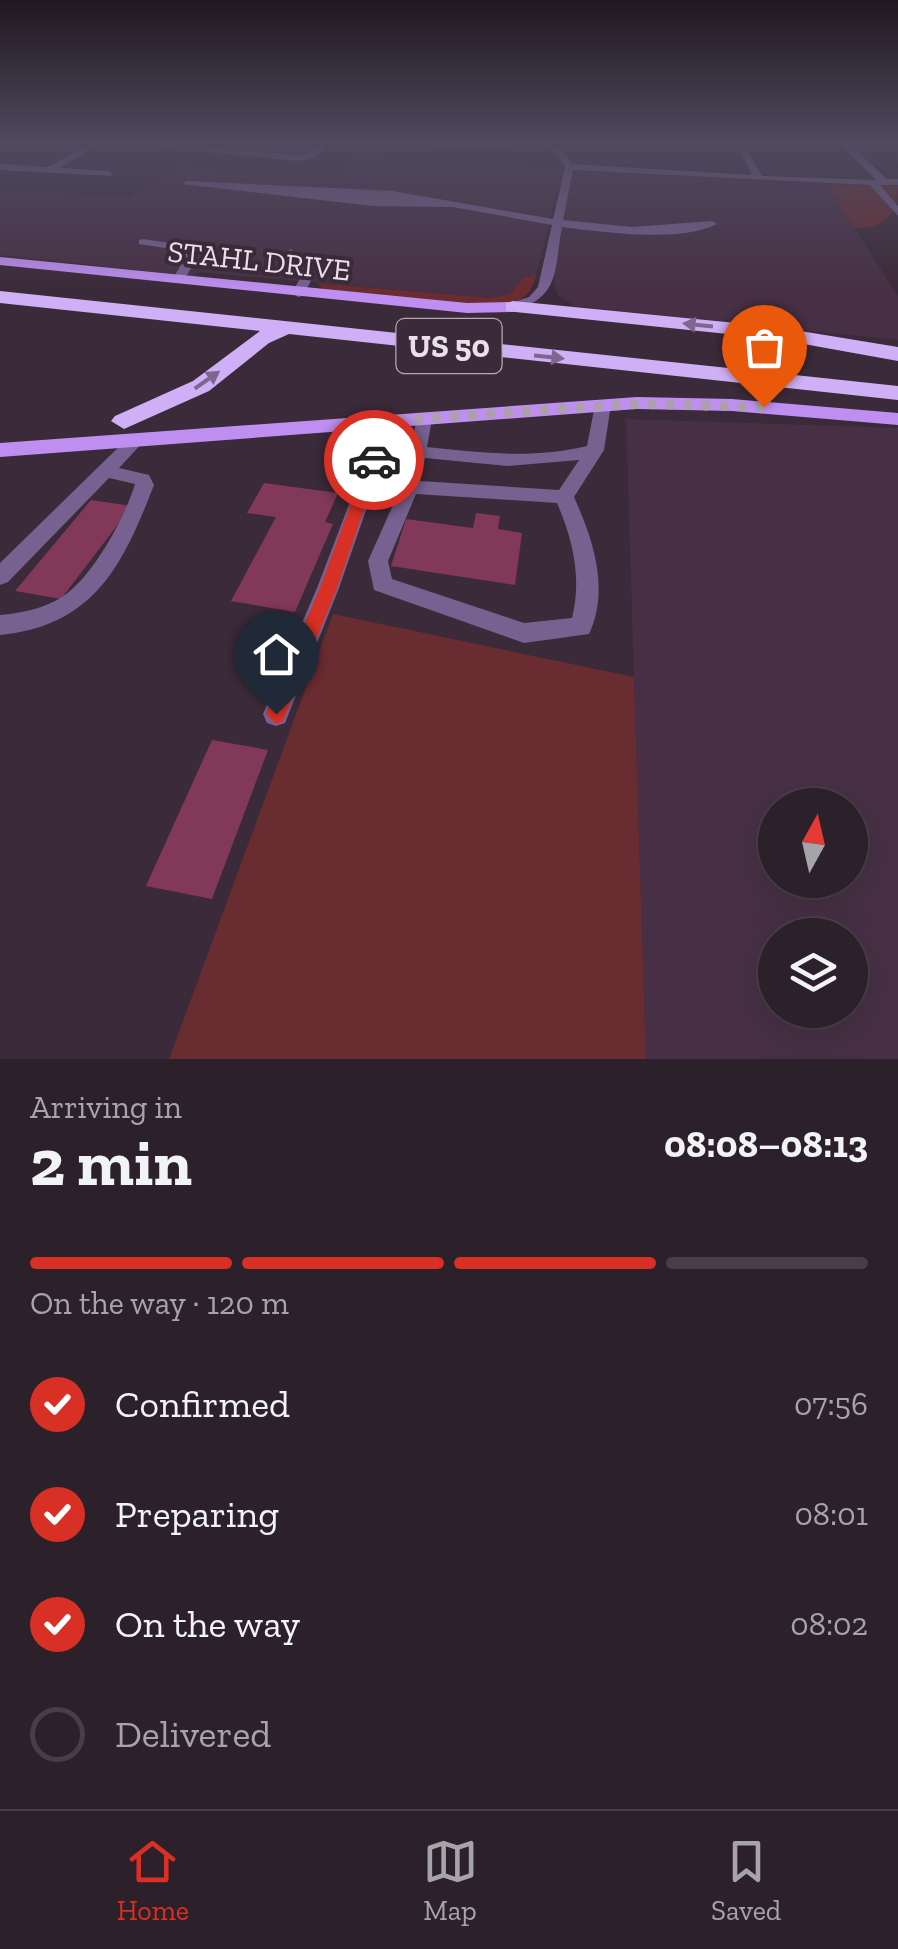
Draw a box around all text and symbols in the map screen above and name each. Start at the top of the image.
street label: STAHL DRIVE [166,234,352,288]
pin [722,305,807,408]
one-way arrow [681,317,713,333]
road number: US 50 [396,319,502,373]
icon: bag [737,320,792,375]
one-way arrow [534,349,566,365]
one-way arrow [194,371,220,390]
courier [324,410,424,510]
icon: car [347,433,402,488]
pin [234,612,319,715]
icon: home [249,627,304,682]
north arrow [758,788,868,898]
map controls [758,788,868,1028]
button: layers [758,918,868,1028]
text: Arriving in [30,1088,182,1126]
text: 08:08–08:13 [664,1121,868,1167]
text: 2 min [30,1124,192,1202]
text: On the way · 120 m [30,1284,289,1322]
icon: check [30,1377,85,1432]
text: Confirmed [115,1381,290,1427]
text: 07:56 [794,1385,868,1423]
icon: check [30,1487,85,1542]
text: Preparing [115,1491,279,1537]
text: 08:01 [794,1495,868,1533]
icon: check [30,1597,85,1652]
text: On the way [115,1601,300,1647]
text: 08:02 [790,1605,868,1643]
text: Delivered [115,1711,271,1757]
tab: Home [117,1834,189,1927]
tab: Map [423,1834,478,1927]
tab: Saved [711,1834,781,1927]

